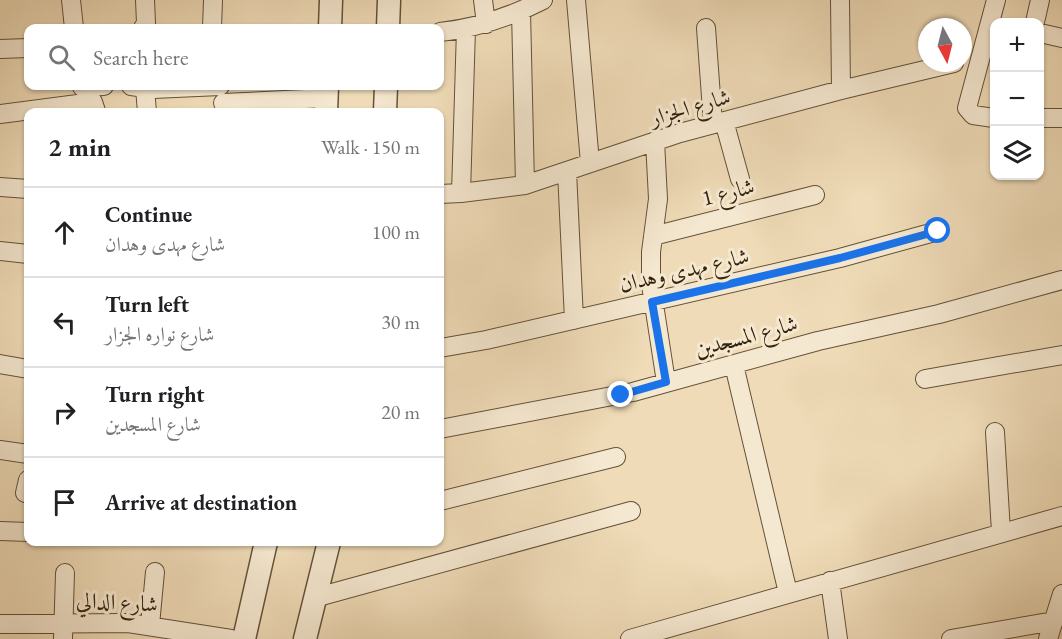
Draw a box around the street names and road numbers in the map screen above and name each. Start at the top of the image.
street label: شارع الجزار [644,82,735,137]
street label: شارع 1 [699,172,758,216]
street label: شارع مهدى وهدان [616,241,753,303]
street label: شارع المسجدين [691,308,802,368]
street label: شارع الدالي [75,585,159,623]

